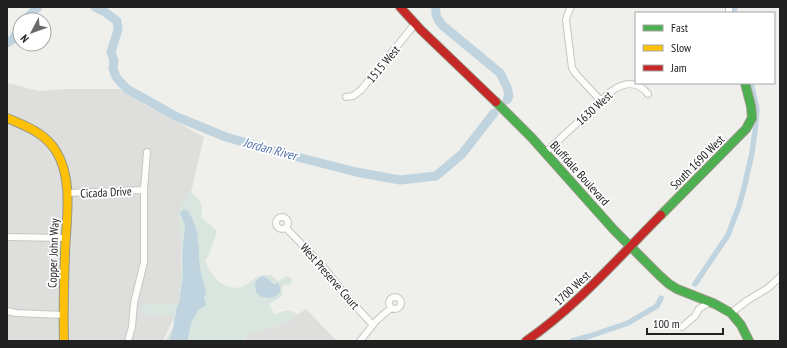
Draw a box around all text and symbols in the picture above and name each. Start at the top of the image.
north arrow [12,12,52,52]
legend [635,12,775,84]
text: Fast [671,20,689,35]
text: N [17,32,32,45]
text: Slow [671,40,692,55]
street label: 1515 West [363,42,403,86]
text: Jam [670,60,687,75]
street label: 1630 West [573,87,616,128]
street label: South 1690 West [667,131,728,192]
water label: Jordan River [240,133,301,165]
street label: Bluffdale Boulevard [547,138,613,208]
street label: Cicada Drive [80,183,132,201]
street label: Copper John Way [44,218,62,288]
street label: West Preserve Court [297,240,363,313]
street label: 1700 West [551,267,594,308]
scale bar [647,310,723,336]
text: 100 m [653,316,680,331]

